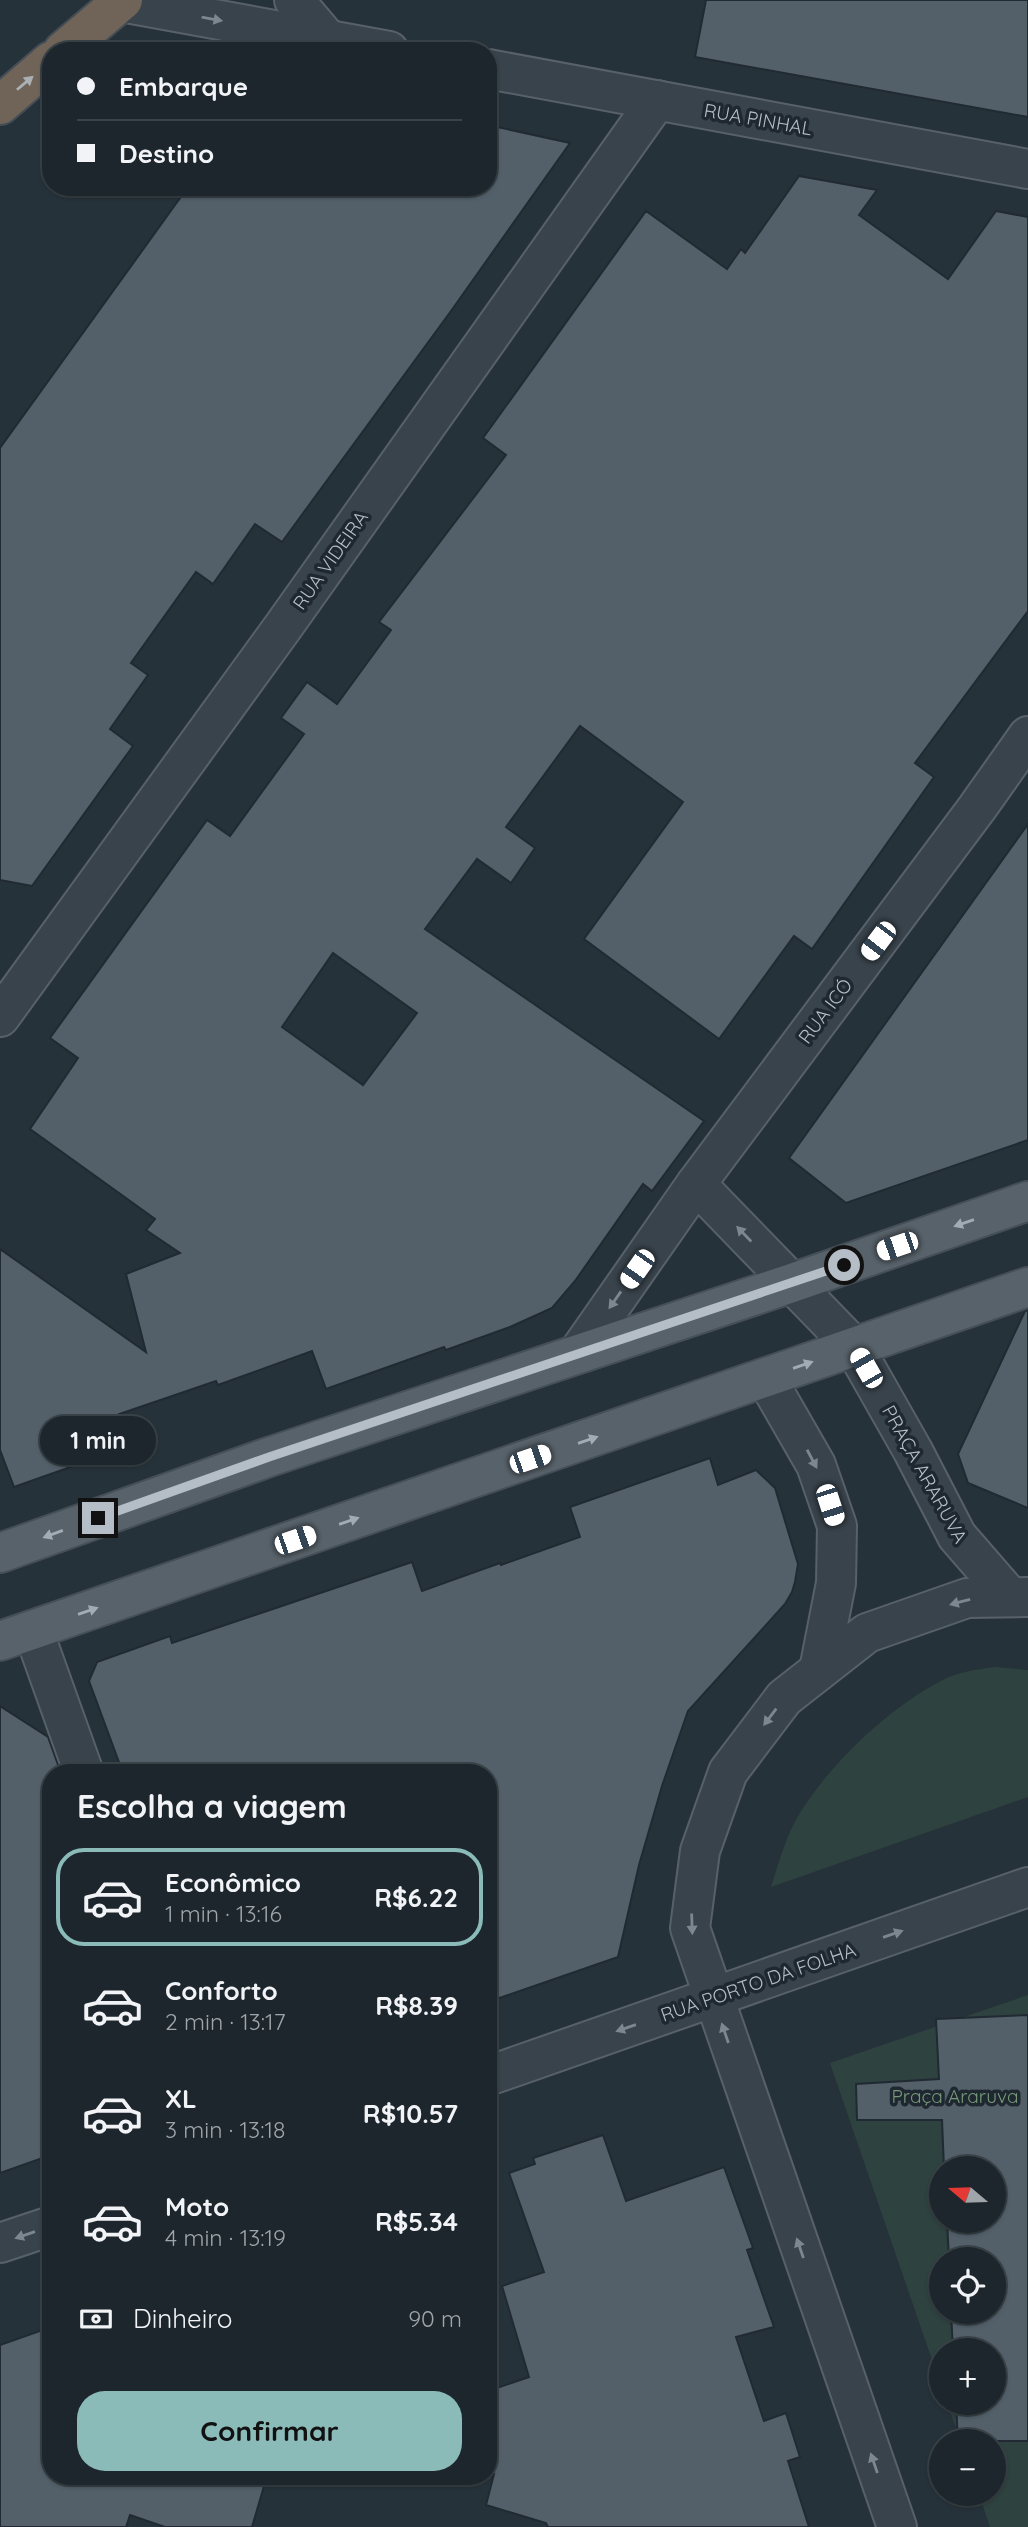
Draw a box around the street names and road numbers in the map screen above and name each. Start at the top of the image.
street label: RUA PINHAL [702,98,814,140]
street label: RUA VIDEIRA [287,506,373,614]
street label: RUA ICÓ [793,974,857,1048]
street label: PRAÇA ARARUVA [877,1401,973,1547]
street label: RUA PORTO DA FOLHA [657,1937,859,2027]

